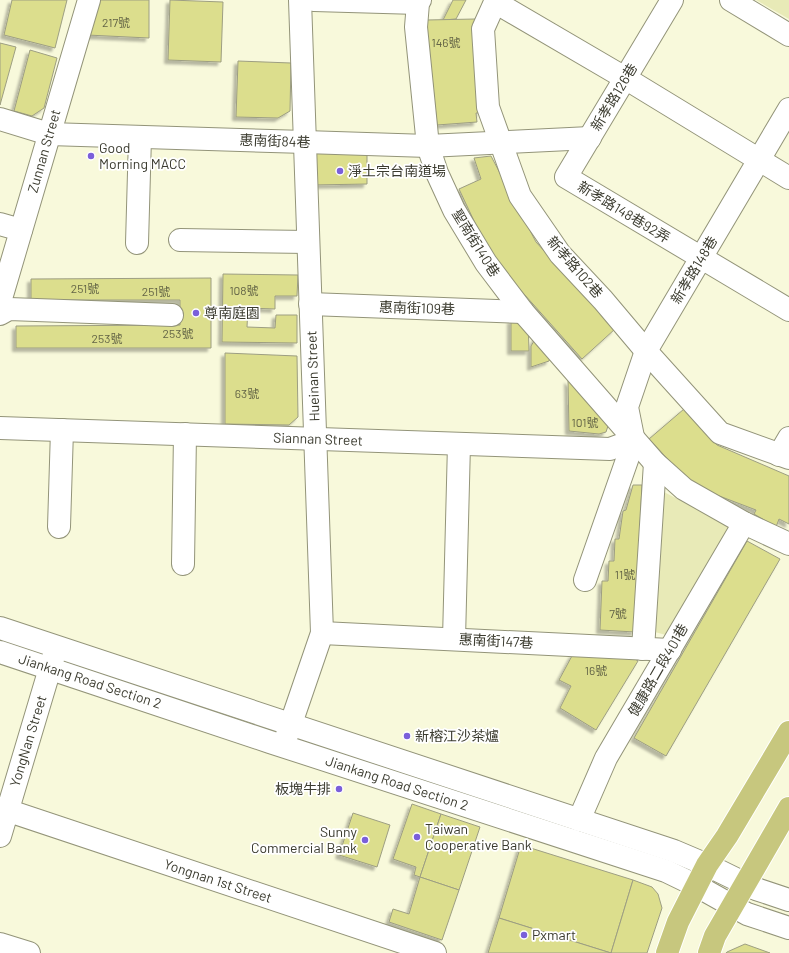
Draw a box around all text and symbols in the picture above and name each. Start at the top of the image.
house number: 217號 [102,15,130,29]
house number: 146號 [432,35,461,49]
street label: 新孝路126巷 [587,60,640,134]
street label: Zunnan Street [23,107,64,195]
street label: 惠南街84巷 [239,131,311,150]
place label: Good Morning MACC [99,139,186,172]
marker: Good Morning MACC [86,151,96,161]
place label: 淨土宗台南道場 [348,162,446,179]
marker: 淨土宗台南道場 [335,166,345,176]
street label: 新孝路148巷92弄 [575,177,674,246]
street label: 聖南街140巷 [449,206,504,280]
street label: 新孝路102巷 [544,232,607,301]
street label: 新孝路148巷 [667,233,720,307]
house number: 251號 [71,281,99,295]
house number: 108號 [229,283,259,297]
house number: 251號 [142,284,170,298]
street label: 惠南街109巷 [379,298,455,317]
place label: 尊南庭園 [204,304,260,321]
marker: 尊南庭園 [191,308,201,318]
house number: 253號 [163,326,193,340]
street label: Hueinan Street [302,330,323,422]
house number: 253號 [92,331,122,345]
house number: 63號 [235,386,259,400]
house number: 101號 [572,415,598,429]
street label: Siannan Street [273,428,363,449]
house number: 11號 [615,567,635,581]
house number: 7號 [609,606,627,620]
street label: 健康路二段401巷 [624,620,691,719]
street label: 惠南街147巷 [458,630,534,651]
street label: Jiankang Road Section 2 [17,649,164,712]
house number: 16號 [585,663,607,677]
street label: YongNan Street [6,693,50,789]
place label: 新榕江沙茶爐 [415,727,499,744]
marker: 新榕江沙茶爐 [402,731,412,741]
street label: Jiankang Road Section 2 [324,751,471,814]
place label: 板塊牛排 [275,780,331,797]
marker: 板塊牛排 [334,784,344,794]
place label: Taiwan Cooperative Bank [425,820,532,853]
place label: Sunny Commercial Bank [251,823,358,856]
marker: Taiwan Cooperative Bank [412,832,422,842]
marker: Sunny Commercial Bank [360,835,370,845]
street label: Yongnan 1st Street [162,855,274,906]
place label: Pxmart [532,926,576,943]
marker: Pxmart [519,930,529,940]

